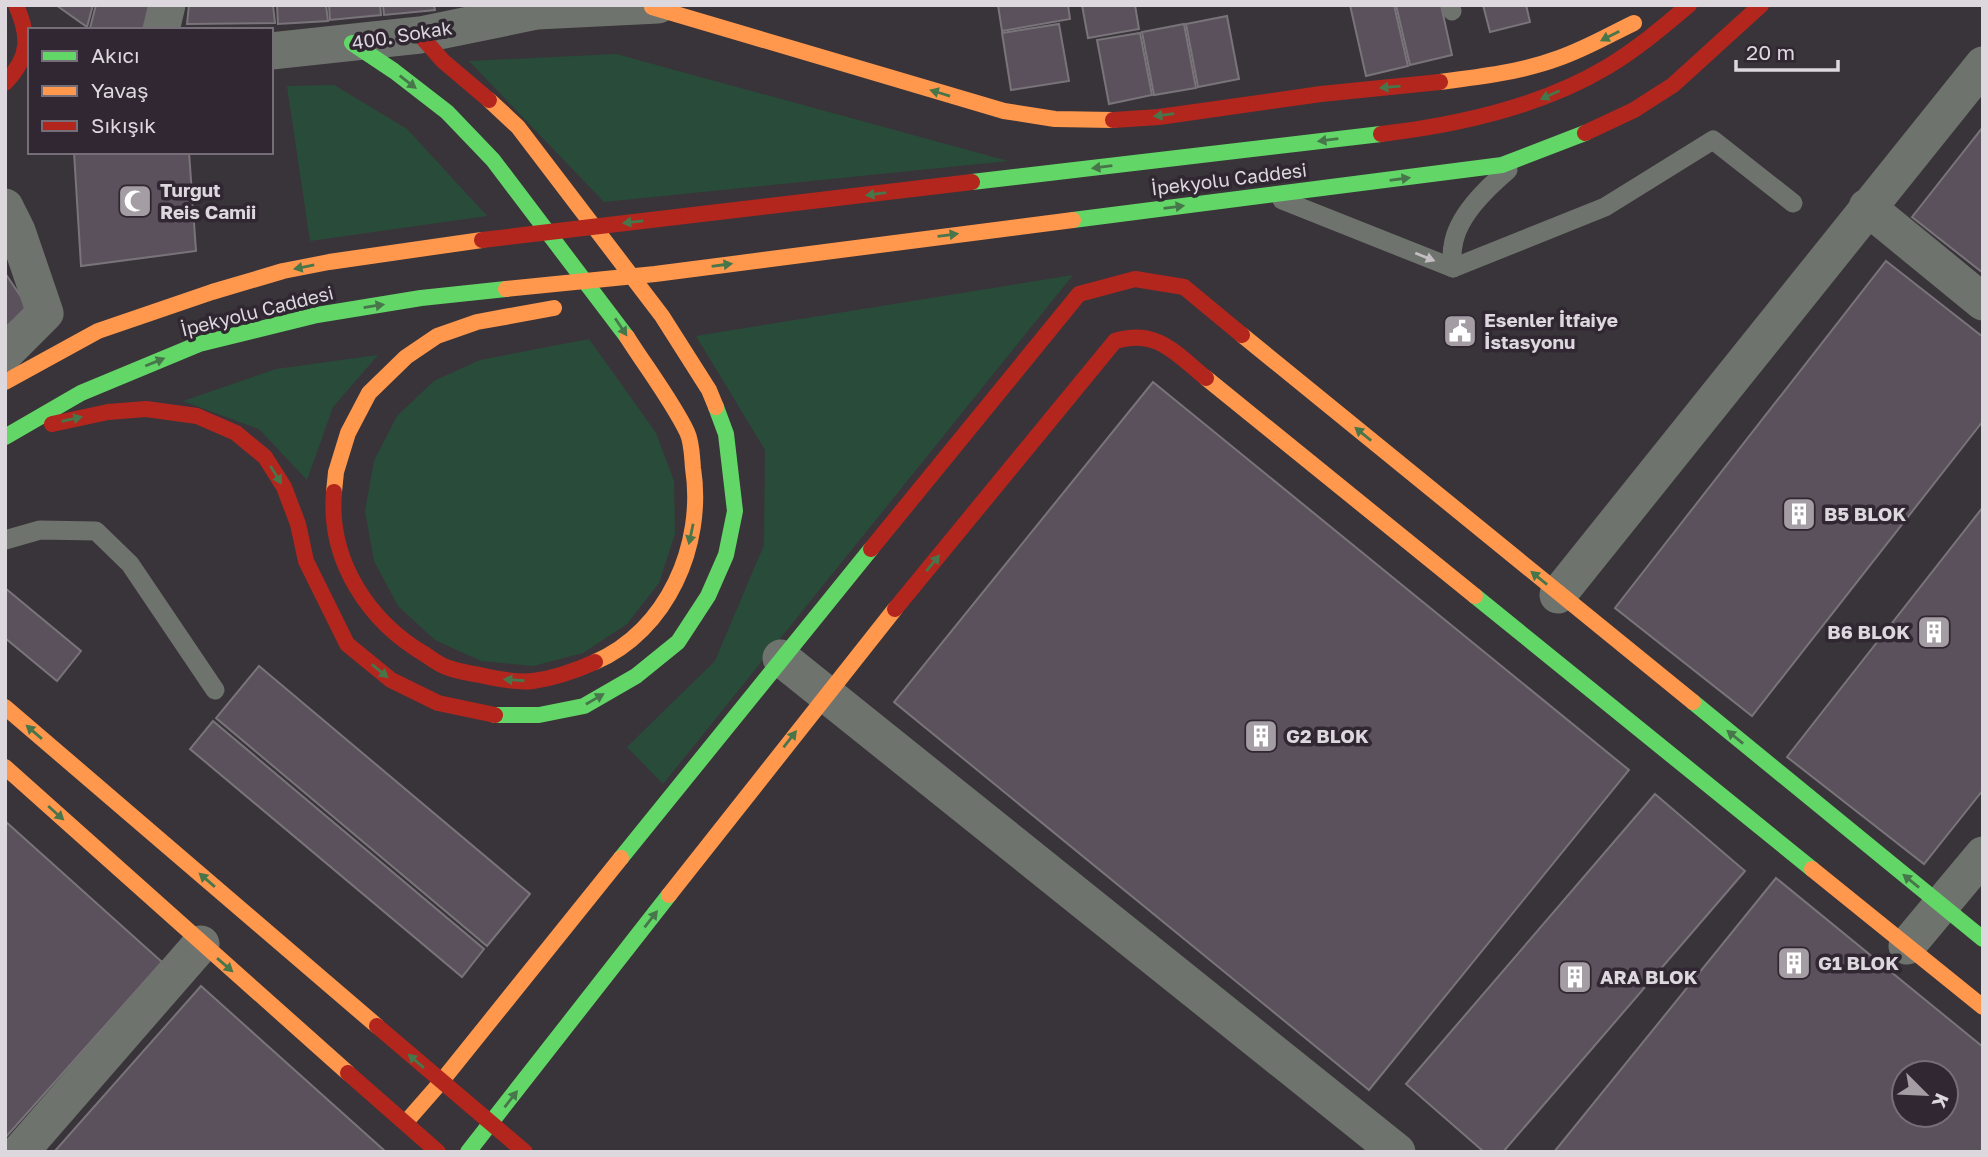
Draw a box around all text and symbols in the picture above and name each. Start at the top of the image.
street label: 400. Sokak [350,15,454,54]
legend [28,28,273,154]
scale bar [1736,28,1838,72]
one-way arrow [1600,30,1620,41]
text: 20 m [1746,39,1795,65]
text: Akıcı [91,42,140,68]
one-way arrow [399,75,418,89]
text: Yavaş [91,77,148,103]
one-way arrow [1379,82,1401,93]
one-way arrow [929,87,950,97]
one-way arrow [1539,89,1560,100]
one-way arrow [1153,109,1175,120]
text: Sıkışık [91,112,156,138]
one-way arrow [1317,134,1339,145]
street label: İpekyolu Caddesi [1150,158,1308,199]
one-way arrow [1091,161,1113,172]
one-way arrow [1389,174,1411,185]
place label: Turgut Reis Camii [160,178,256,223]
mosque icon: Turgut Reis Camii [116,182,154,220]
one-way arrow [865,189,887,200]
one-way arrow [1163,202,1185,213]
one-way arrow [622,217,644,228]
one-way arrow [937,230,959,241]
one-way arrow [1415,252,1436,263]
one-way arrow [712,259,734,270]
one-way arrow [293,261,315,272]
street label: İpekyolu Caddesi [178,280,336,341]
one-way arrow [363,300,385,311]
place label: Esenler İtfaiye İstasyonu [1484,308,1618,353]
public building icon: Esenler İtfaiye İstasyonu [1441,312,1479,350]
one-way arrow [614,317,627,337]
one-way arrow [144,357,165,368]
one-way arrow [61,413,83,424]
one-way arrow [1354,426,1372,442]
one-way arrow [270,465,283,484]
building icon: B5 BLOK [1780,495,1818,533]
place label: B5 BLOK [1824,502,1906,525]
one-way arrow [686,523,697,545]
one-way arrow [926,554,941,572]
one-way arrow [1530,571,1548,586]
building icon: B6 BLOK [1915,613,1953,651]
place label: B6 BLOK [1827,620,1910,643]
one-way arrow [371,664,389,679]
one-way arrow [503,674,525,685]
one-way arrow [586,693,605,706]
building icon: G2 BLOK [1242,717,1280,755]
place label: G2 BLOK [1286,724,1369,747]
one-way arrow [26,725,43,740]
one-way arrow [1726,730,1743,745]
one-way arrow [783,731,798,749]
one-way arrow [47,805,65,821]
one-way arrow [198,872,216,888]
one-way arrow [1902,873,1920,888]
one-way arrow [643,910,657,928]
building icon: G1 BLOK [1775,944,1813,982]
place label: G1 BLOK [1818,951,1899,974]
one-way arrow [216,957,234,973]
building icon: ARA BLOK [1556,958,1594,996]
place label: ARA BLOK [1600,965,1698,988]
one-way arrow [408,1054,425,1069]
north arrow [1890,1059,1960,1129]
one-way arrow [504,1090,519,1108]
text: K [1928,1090,1954,1112]

